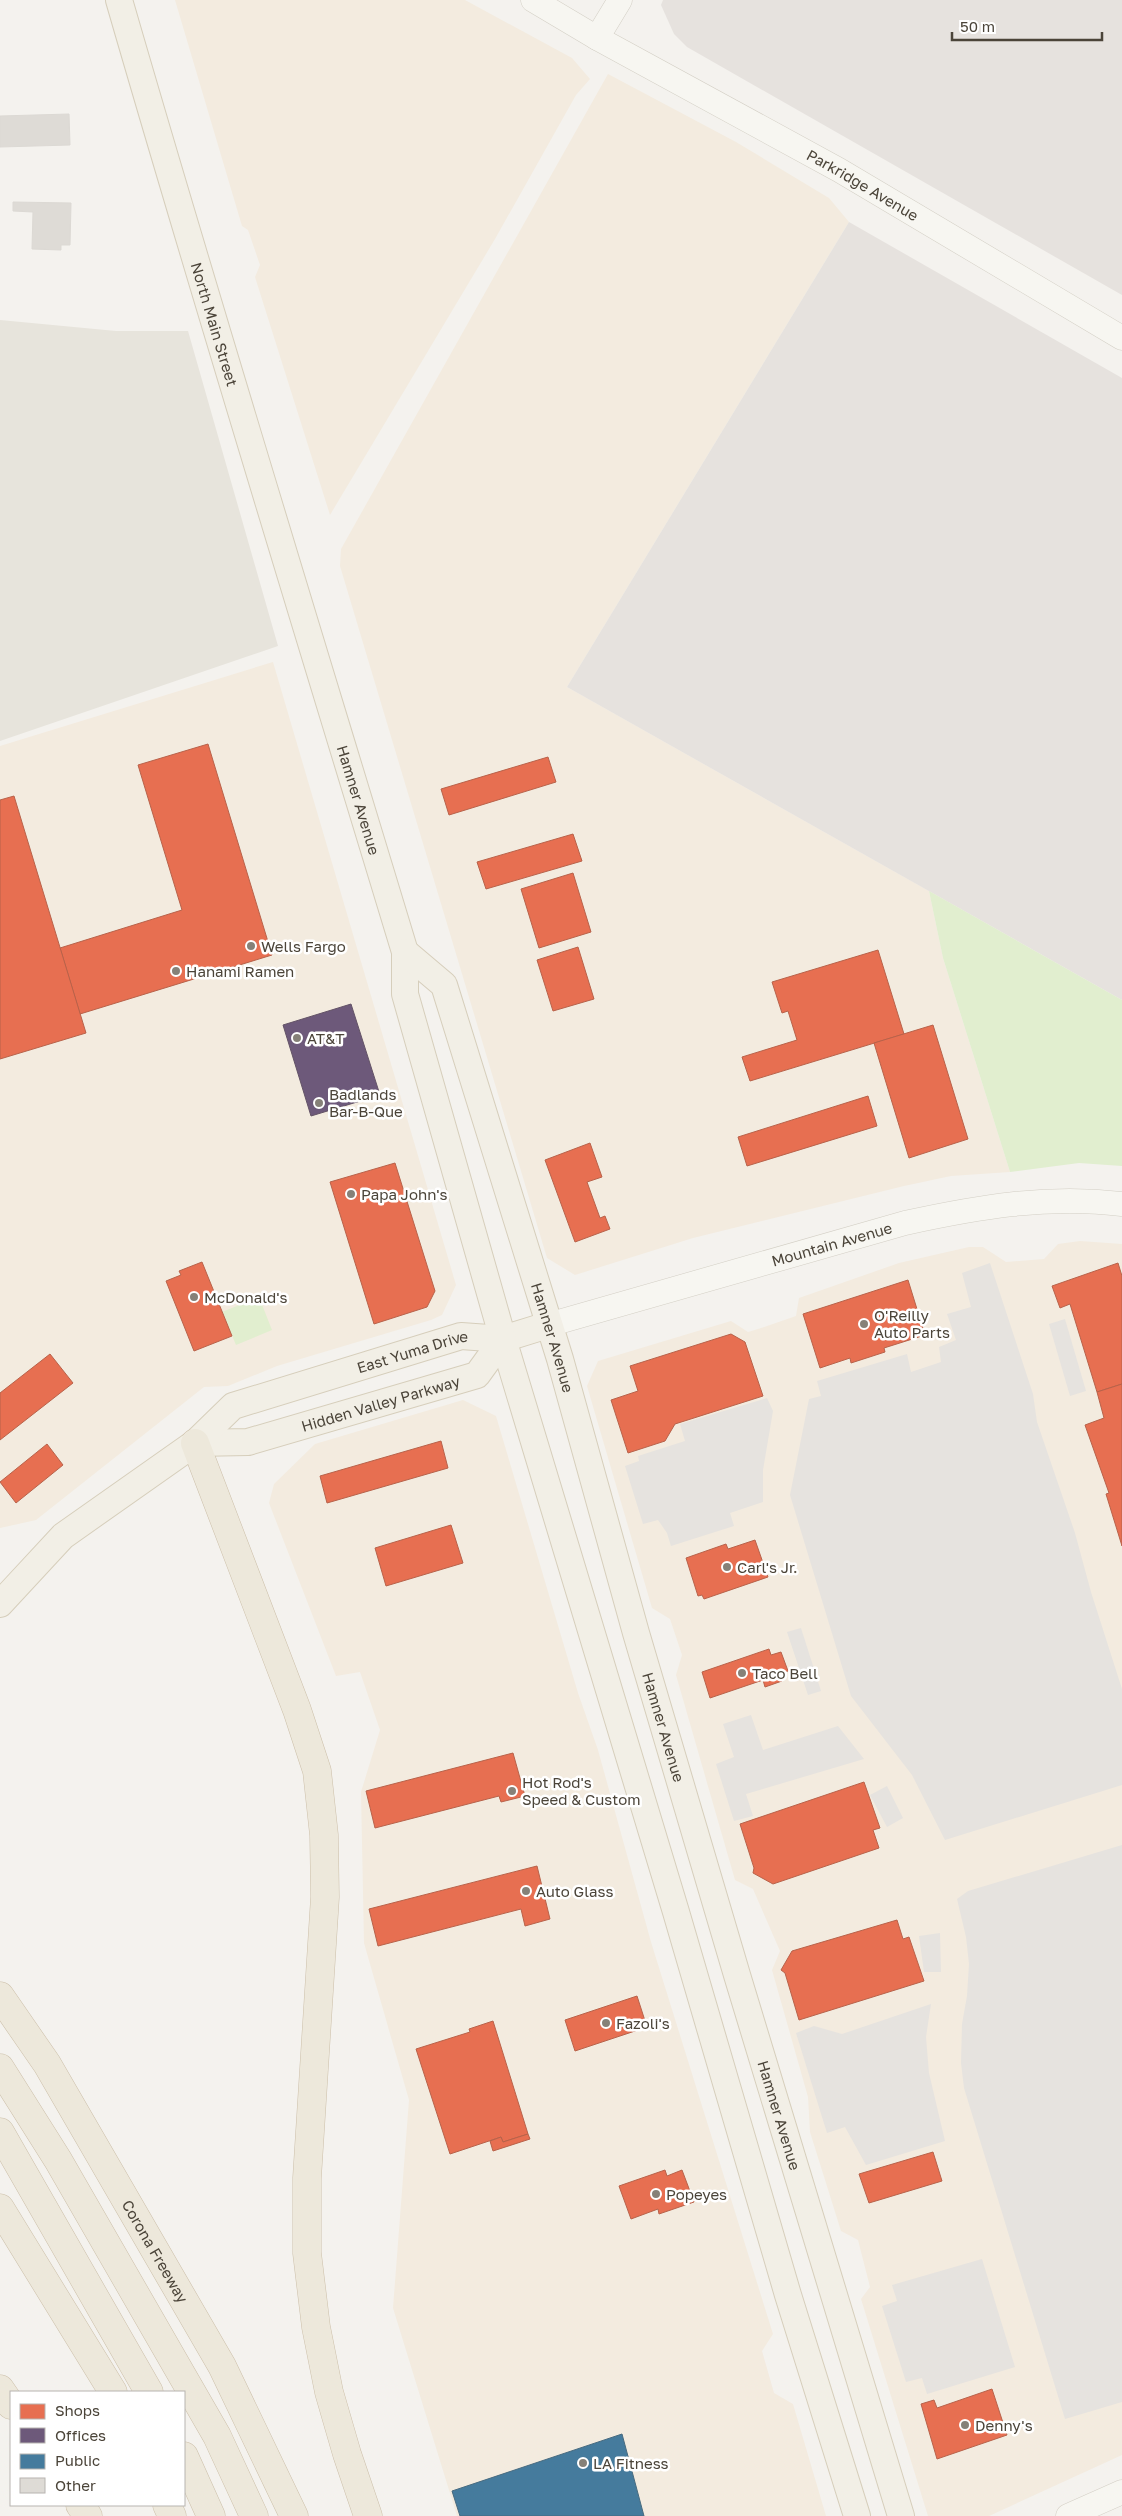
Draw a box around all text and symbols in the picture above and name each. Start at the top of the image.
scale bar [952,10,1102,42]
text: 50 m [960,17,995,35]
street label: Parkridge Avenue [804,145,922,224]
street label: North Main Street [188,260,242,388]
street label: Hamner Avenue [334,743,384,857]
place label: Wells Fargo [261,937,346,955]
marker: Wells Fargo [245,940,257,952]
place label: Hanami Ramen [186,962,294,980]
marker: Hanami Ramen [170,965,182,977]
place label: AT&T [307,1029,345,1047]
marker: AT&T [291,1032,303,1044]
place label: Badlands Bar-B-Que [329,1085,403,1120]
marker: Badlands Bar-B-Que [313,1097,325,1109]
place label: Papa John's [361,1185,448,1203]
marker: Papa John's [345,1188,357,1200]
street label: Mountain Avenue [769,1218,894,1270]
street label: Hamner Avenue [528,1280,578,1395]
place label: McDonald's [204,1288,287,1306]
marker: McDonald's [188,1291,200,1303]
place label: O'Reilly Auto Parts [874,1306,950,1341]
marker: O'Reilly Auto Parts [858,1318,870,1330]
street label: East Yuma Drive [355,1327,469,1376]
street label: Hidden Valley Parkway [299,1371,462,1435]
place label: Carl's Jr. [737,1558,798,1576]
marker: Carl's Jr. [721,1561,733,1573]
place label: Taco Bell [752,1664,818,1682]
marker: Taco Bell [736,1667,748,1679]
street label: Hamner Avenue [639,1670,689,1784]
place label: Hot Rod's Speed & Custom [522,1773,641,1808]
marker: Hot Rod's Speed & Custom [506,1785,518,1797]
place label: Auto Glass [536,1882,613,1900]
marker: Auto Glass [520,1885,532,1897]
place label: Fazoli's [616,2014,670,2032]
marker: Fazoli's [600,2017,612,2029]
street label: Hamner Avenue [754,2058,805,2172]
place label: Popeyes [666,2185,727,2203]
marker: Popeyes [650,2188,662,2200]
street label: Corona Freeway [119,2197,193,2306]
legend [10,2391,185,2506]
text: Shops [55,2401,100,2419]
place label: Denny's [975,2416,1033,2434]
marker: Denny's [959,2419,971,2431]
text: Offices [55,2426,106,2444]
text: Public [55,2451,100,2469]
place label: LA Fitness [593,2454,669,2472]
marker: LA Fitness [577,2457,589,2469]
text: Other [55,2476,96,2494]

